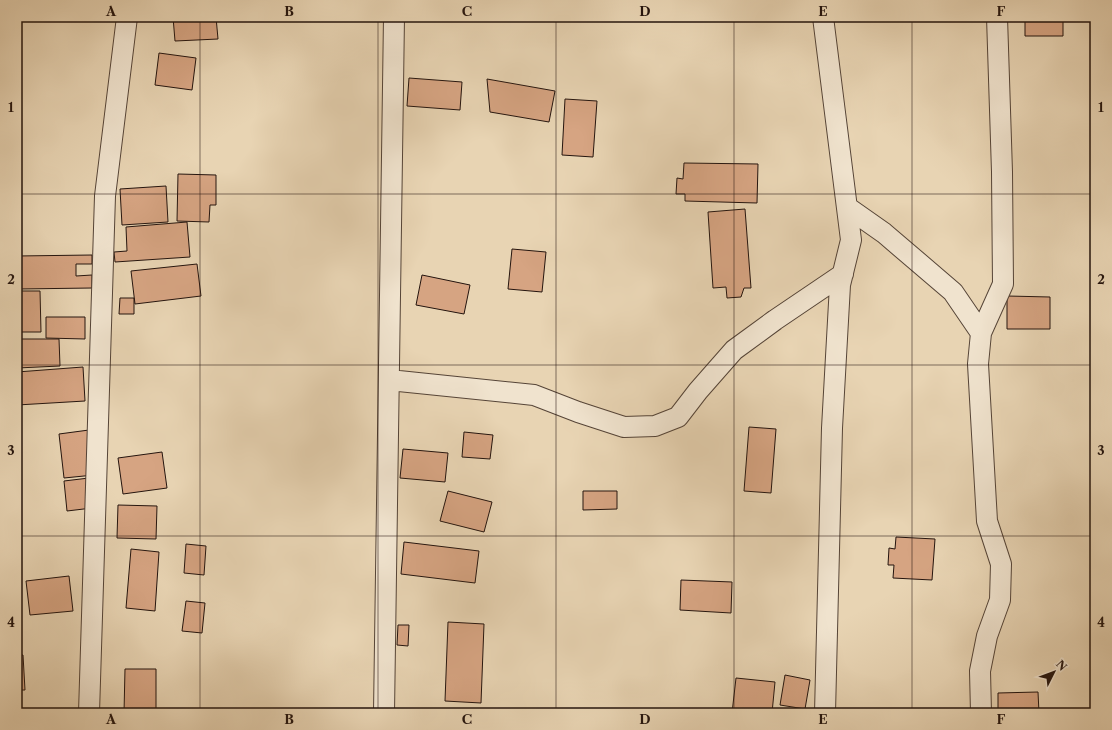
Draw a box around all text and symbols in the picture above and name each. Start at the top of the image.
text: A [105,3,117,19]
text: B [284,3,294,19]
text: C [462,3,472,19]
text: D [639,3,651,19]
text: E [818,3,828,19]
text: F [997,3,1006,19]
text: 1 [8,99,14,115]
text: 1 [1098,99,1104,115]
text: 2 [7,271,15,287]
text: 2 [1097,271,1105,287]
text: 3 [7,442,15,458]
text: 3 [1097,442,1105,458]
text: 4 [7,614,15,630]
text: 4 [1097,614,1105,630]
north arrow [1034,652,1074,692]
text: N [1053,657,1070,674]
text: A [105,711,117,727]
text: B [284,711,294,727]
text: C [462,711,472,727]
text: D [639,711,651,727]
text: E [818,711,828,727]
text: F [997,711,1006,727]

